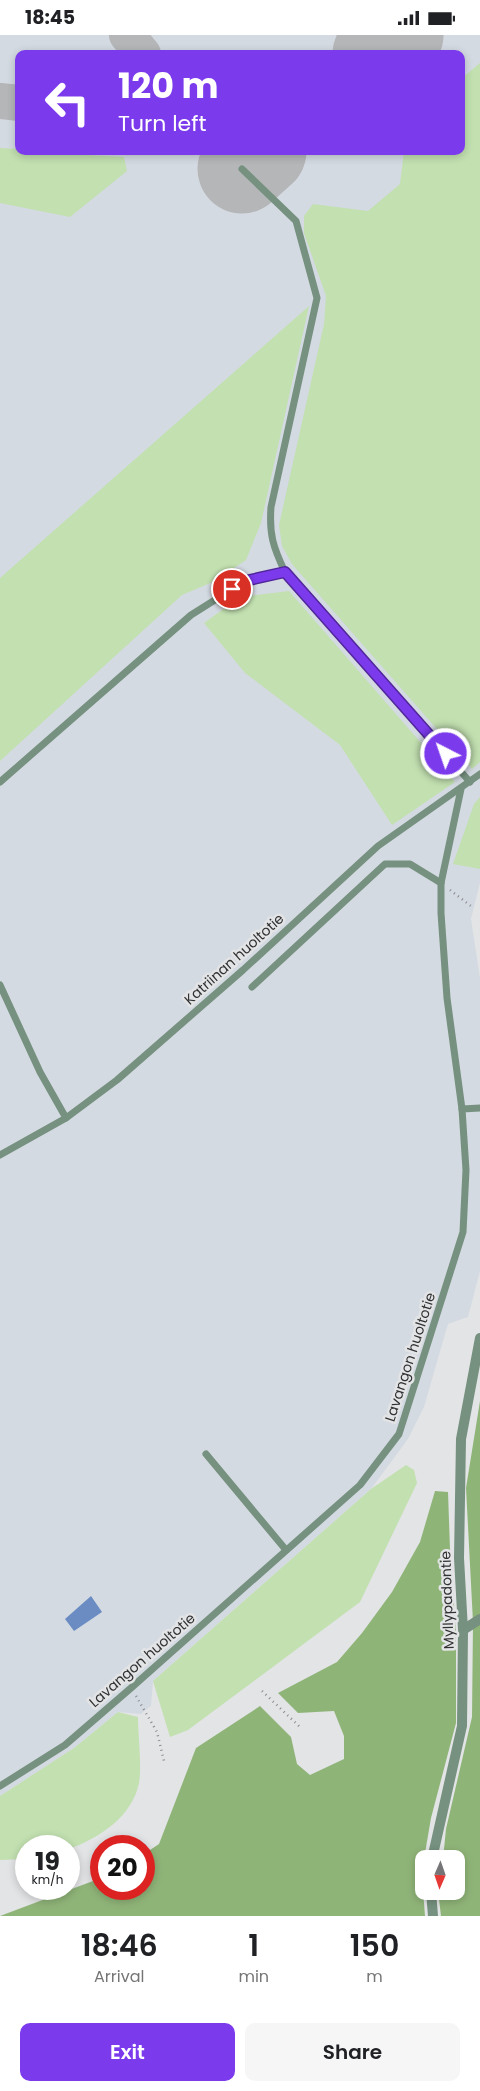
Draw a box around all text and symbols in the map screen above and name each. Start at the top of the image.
text: 18:45 [25,4,75,31]
text: 120 m [118,61,218,110]
icon: left [35,70,100,135]
text: Turn left [118,108,206,139]
pin [211,568,253,610]
icon: arrive [218,575,246,603]
position arrow [419,727,471,779]
street label: Katriinan huoltotie [180,909,288,1009]
street label: Lavangon huoltotie [380,1290,440,1424]
street label: Myllypadontie [435,1550,459,1649]
street label: Lavangon huoltotie [85,1608,200,1712]
speed limit sign: 20 [90,1835,155,1900]
text: 19 [35,1844,60,1879]
north arrow [415,1850,465,1900]
map controls [415,1850,465,1900]
text: km/h [32,1871,63,1888]
text: 18:46 [81,1924,158,1967]
text: 1 [248,1924,259,1967]
text: 150 [350,1924,399,1967]
text: Arrival [94,1965,144,1988]
text: min [238,1965,269,1988]
text: m [366,1965,383,1988]
button: Exit [20,2023,235,2081]
button: Share [245,2023,460,2081]

